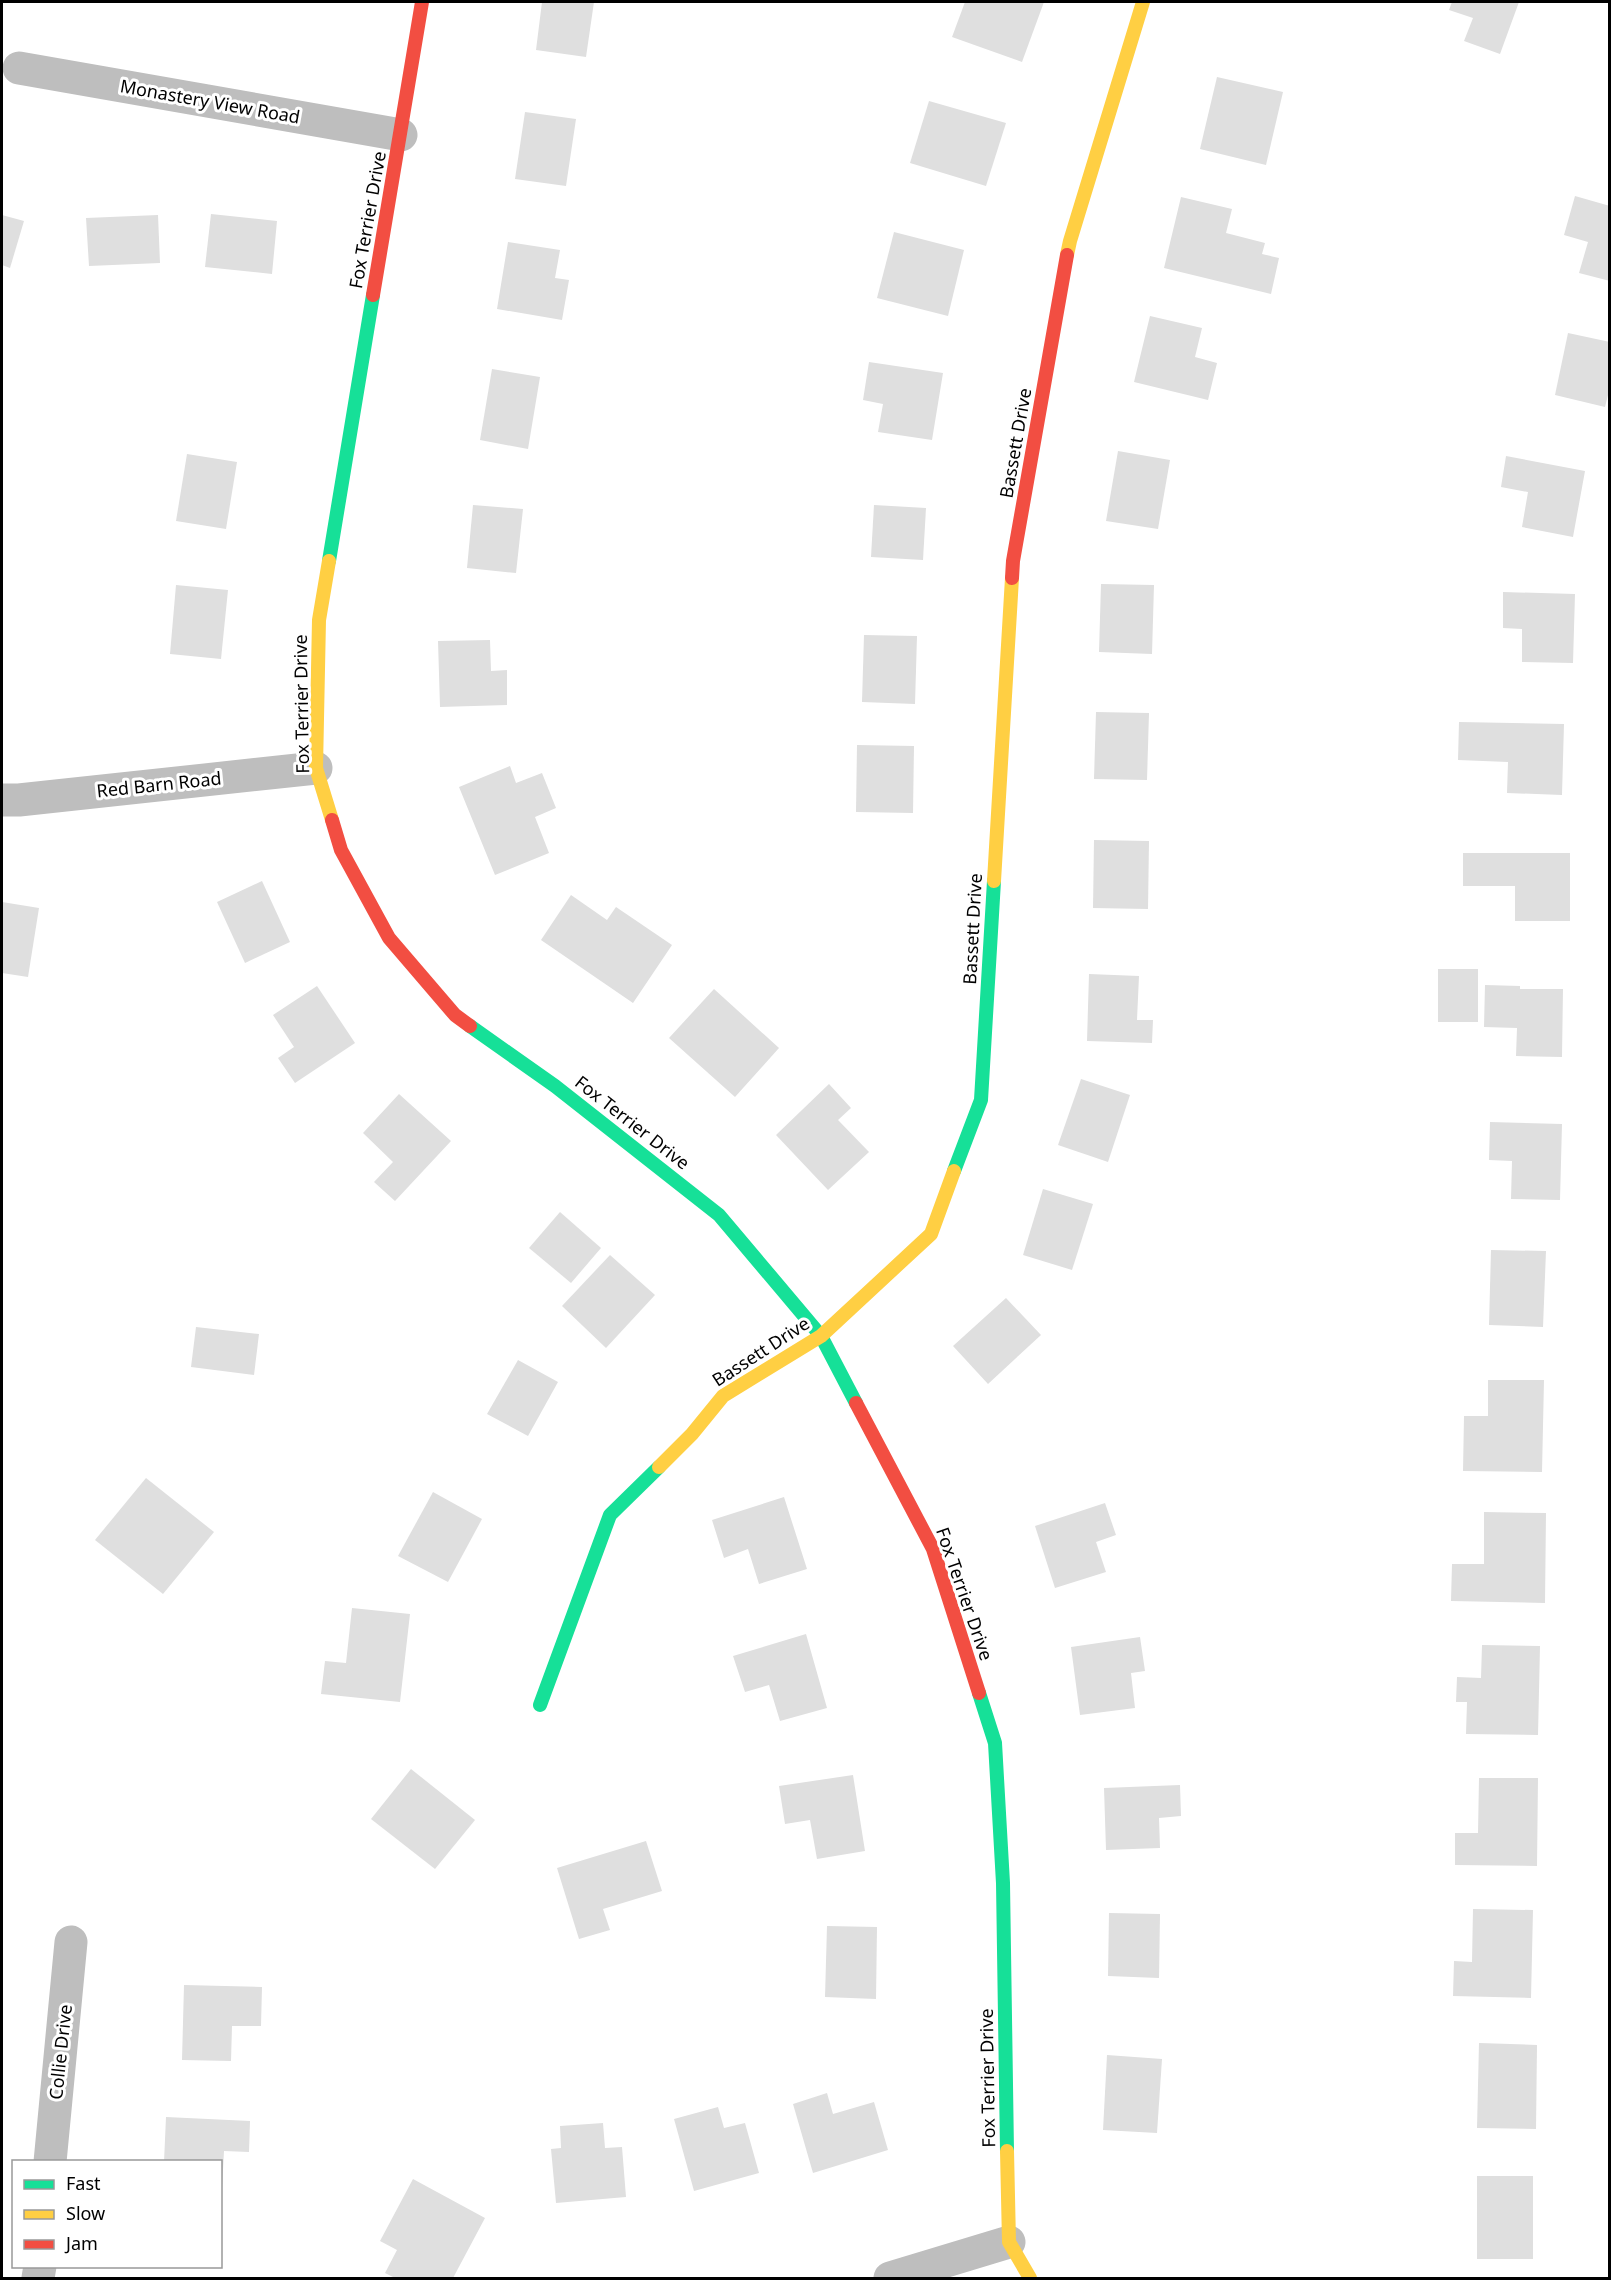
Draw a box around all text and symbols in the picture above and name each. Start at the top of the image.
street label: Monastery View Road [118,73,302,129]
street label: Fox Terrier Drive [343,149,391,290]
street label: Bassett Drive [994,386,1037,500]
street label: Fox Terrier Drive [288,634,314,774]
street label: Red Barn Road [95,766,223,802]
street label: Bassett Drive [957,873,987,985]
street label: Fox Terrier Drive [570,1070,695,1175]
street label: Bassett Drive [707,1311,814,1392]
street label: Fox Terrier Drive [931,1524,999,1663]
street label: Collie Drive [43,2003,77,2101]
street label: Fox Terrier Drive [974,2008,1000,2148]
legend [12,2160,222,2268]
text: Fast [66,2171,101,2195]
text: Slow [66,2201,105,2225]
text: Jam [64,2231,98,2255]

